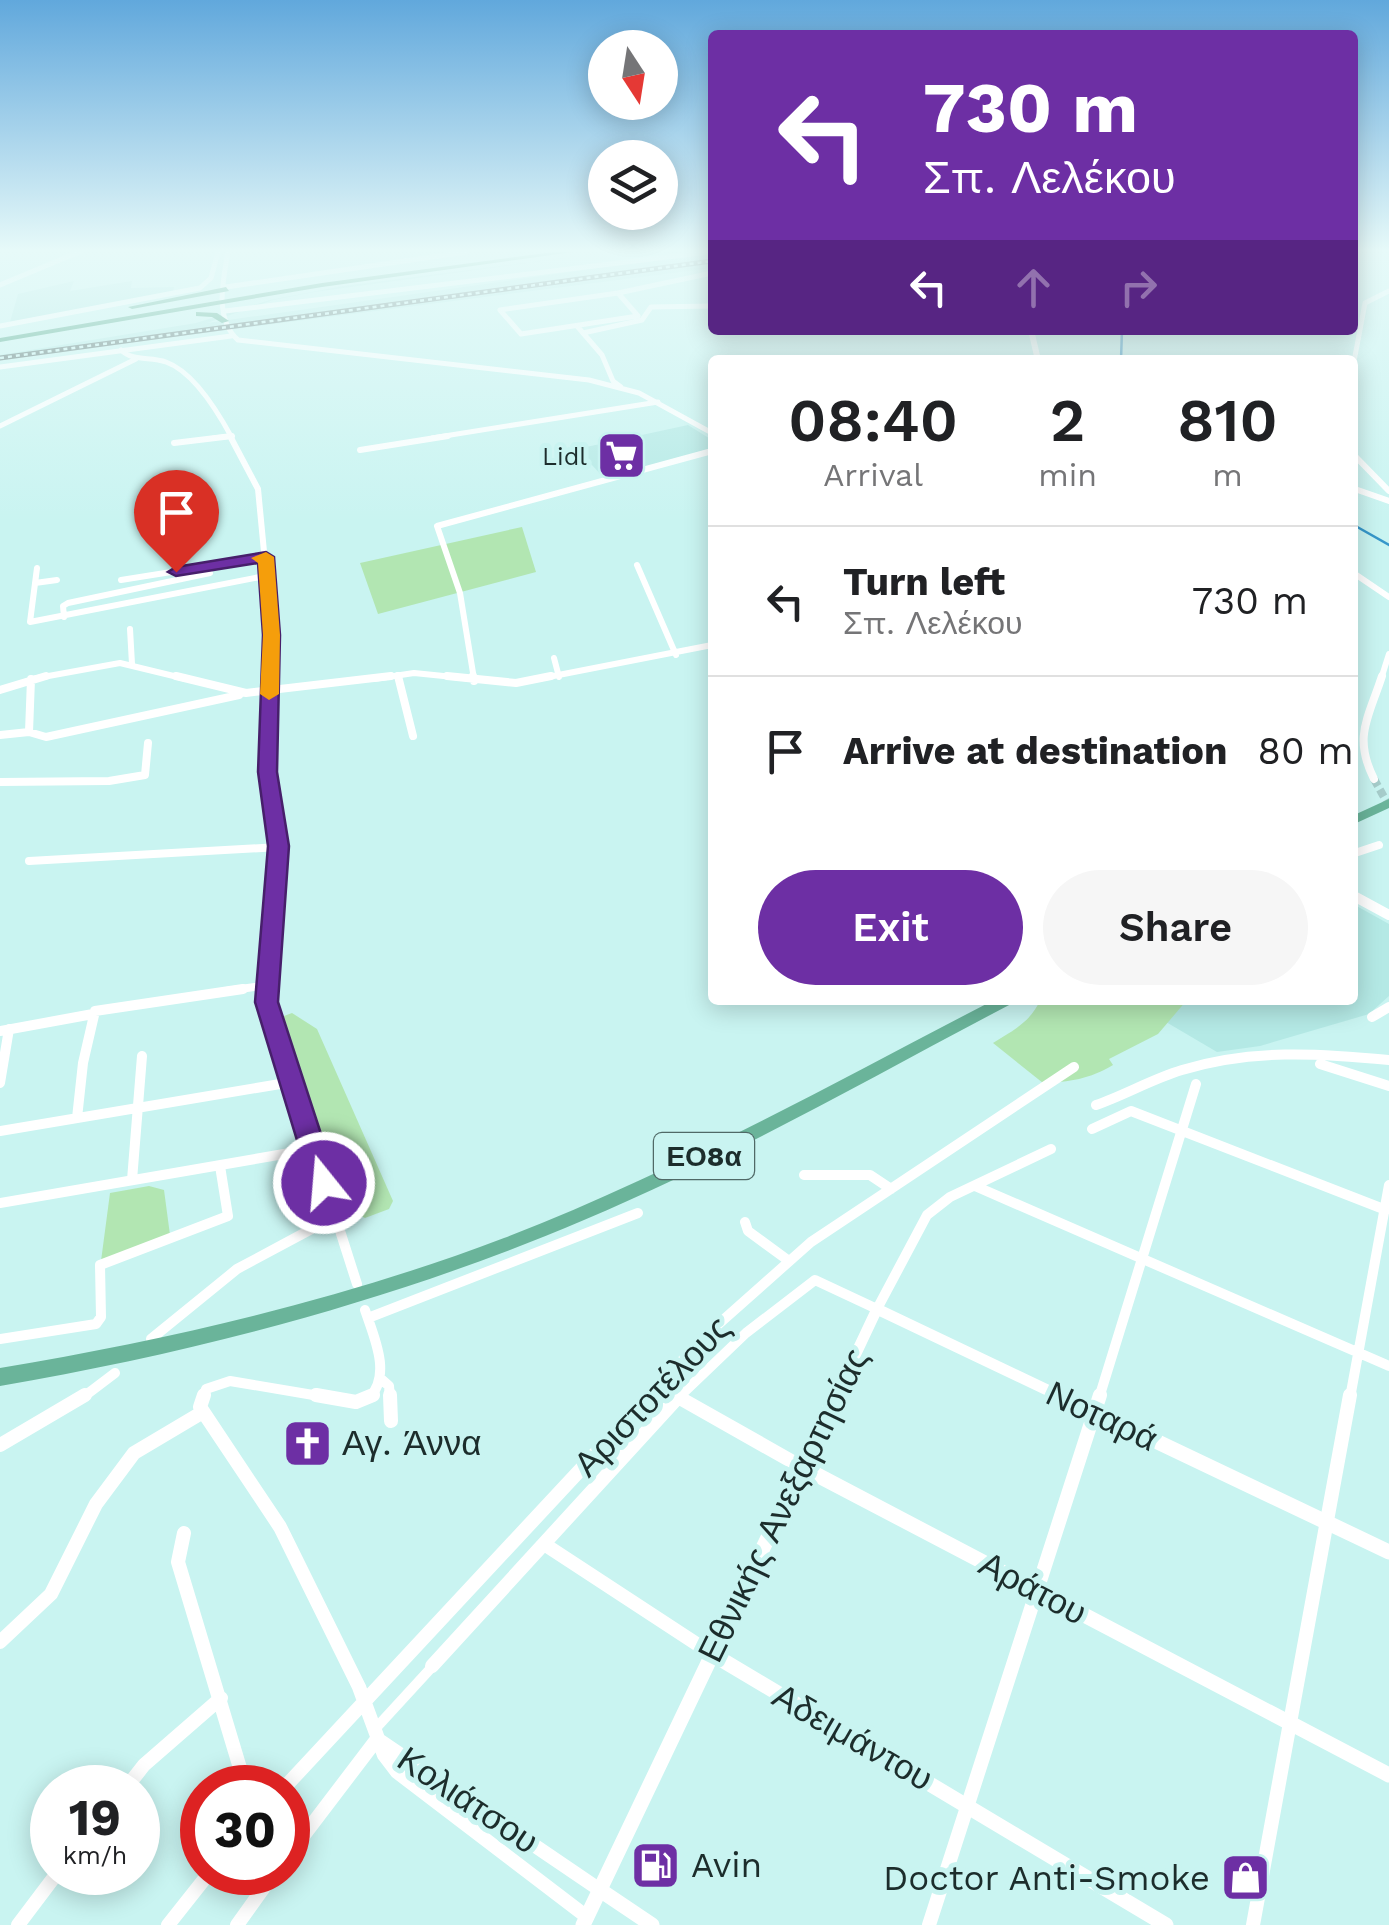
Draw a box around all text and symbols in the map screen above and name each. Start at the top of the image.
north arrow [588,30,678,120]
map controls [588,30,678,230]
text: 730 m [923,67,1138,149]
icon: left [758,70,888,200]
button: layers [588,140,678,230]
text: Σπ. Λελέκου [923,151,1176,204]
icon: left [901,260,956,315]
icon: ahead [1006,260,1061,315]
icon: right [1111,260,1166,315]
text: 08:40 [788,385,958,456]
text: 2 [1050,385,1085,456]
text: 810 [1177,385,1278,456]
supermarket icon: Lidl [596,430,648,482]
place label: Lidl [542,442,587,471]
text: Arrival [823,456,923,494]
text: min [1038,456,1097,494]
text: m [1212,456,1243,494]
pin [134,470,219,573]
icon: arrive [149,485,204,540]
text: Turn left [843,560,1005,604]
icon: left [758,574,813,629]
text: 730 m [1192,579,1308,623]
text: Σπ. Λελέκου [843,604,1023,642]
icon: arrive [758,724,813,779]
text: Arrive at destination [843,729,1228,773]
text: 80 m [1258,729,1354,773]
button: Exit [758,870,1023,985]
button: Share [1043,870,1308,985]
position arrow [272,1131,376,1235]
road number: ΕΟ8α [654,1133,754,1179]
street label: Αριστοτέλους [565,1307,739,1485]
street label: Εθνικής Ανεξαρτησίας [689,1341,877,1669]
street label: Νοταρά [1040,1372,1164,1460]
church icon: Αγ. Άννα [281,1417,333,1469]
place label: Αγ. Άννα [342,1422,481,1464]
street label: Αράτου [972,1542,1094,1634]
street label: Αδειμάντου [766,1674,940,1800]
street label: Κολιάτσου [390,1738,546,1862]
speed limit sign: 30 [180,1765,310,1895]
text: 19 [69,1788,121,1847]
fuel station icon: Avin [630,1839,682,1891]
text: km/h [63,1841,127,1870]
place label: Avin [691,1844,762,1886]
shop icon: Doctor Anti-Smoke [1219,1852,1271,1904]
place label: Doctor Anti-Smoke [883,1857,1210,1899]

